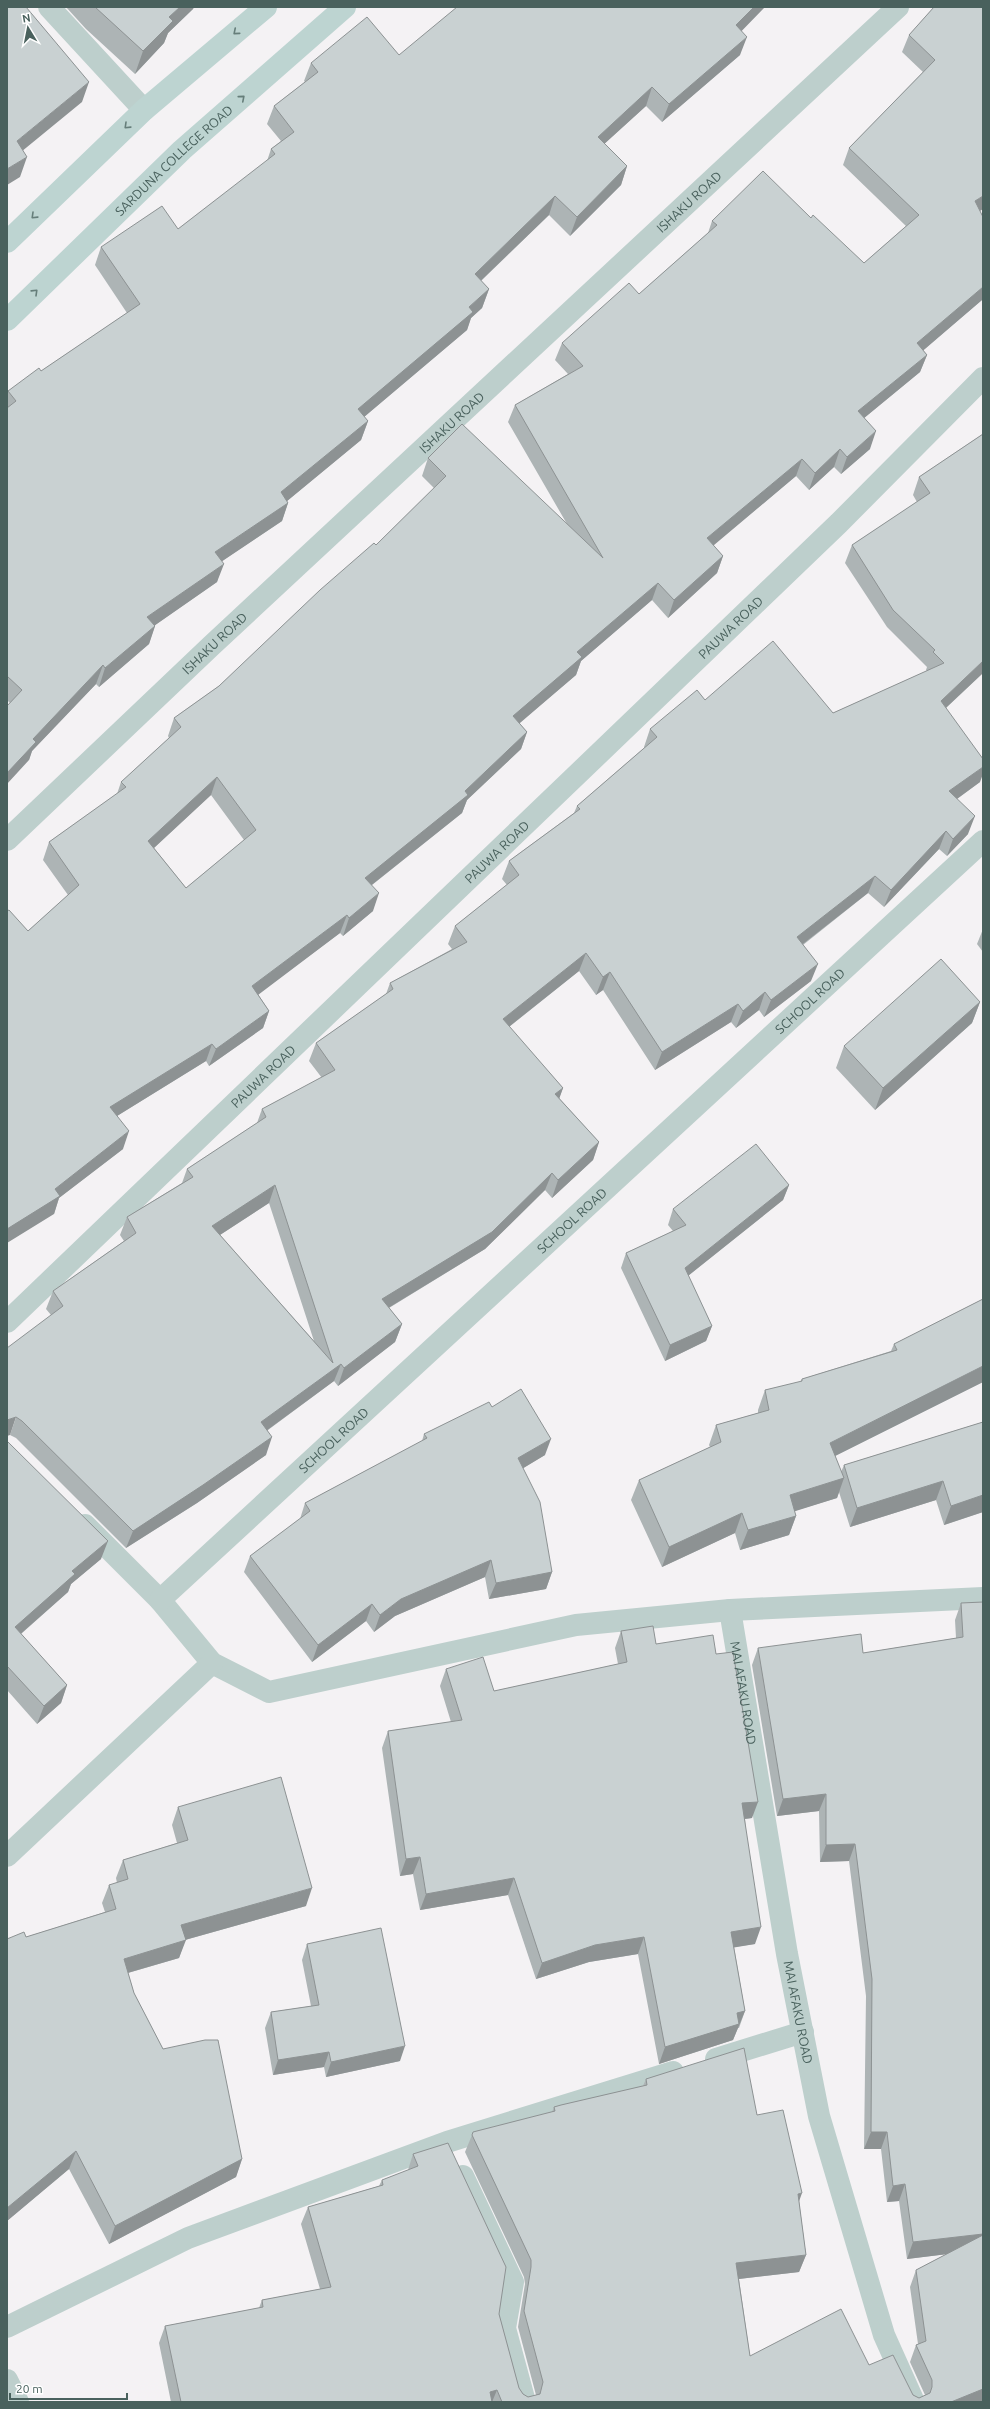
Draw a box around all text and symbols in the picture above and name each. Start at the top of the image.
north arrow [8,8,48,48]
text: N [21,12,31,25]
one-way arrow [233,28,241,35]
one-way arrow [237,95,244,102]
street label: SARDUNA COLLEGE ROAD [112,102,235,218]
one-way arrow [124,121,132,129]
street label: ISHAKU ROAD [654,168,724,235]
one-way arrow [31,212,39,219]
one-way arrow [30,290,38,297]
street label: ISHAKU ROAD [416,389,487,456]
street label: PAUWA ROAD [695,593,765,661]
street label: ISHAKU ROAD [179,610,249,677]
street label: PAUWA ROAD [462,818,532,886]
street label: SCHOOL ROAD [772,965,847,1036]
street label: PAUWA ROAD [228,1042,298,1110]
street label: SCHOOL ROAD [534,1185,609,1256]
street label: SCHOOL ROAD [296,1405,371,1475]
street label: MAI AFAKU ROAD [728,1640,759,1746]
street label: MAI AFAKU ROAD [781,1959,816,2065]
scale bar [10,2375,127,2401]
text: 20 m [16,2382,43,2395]

